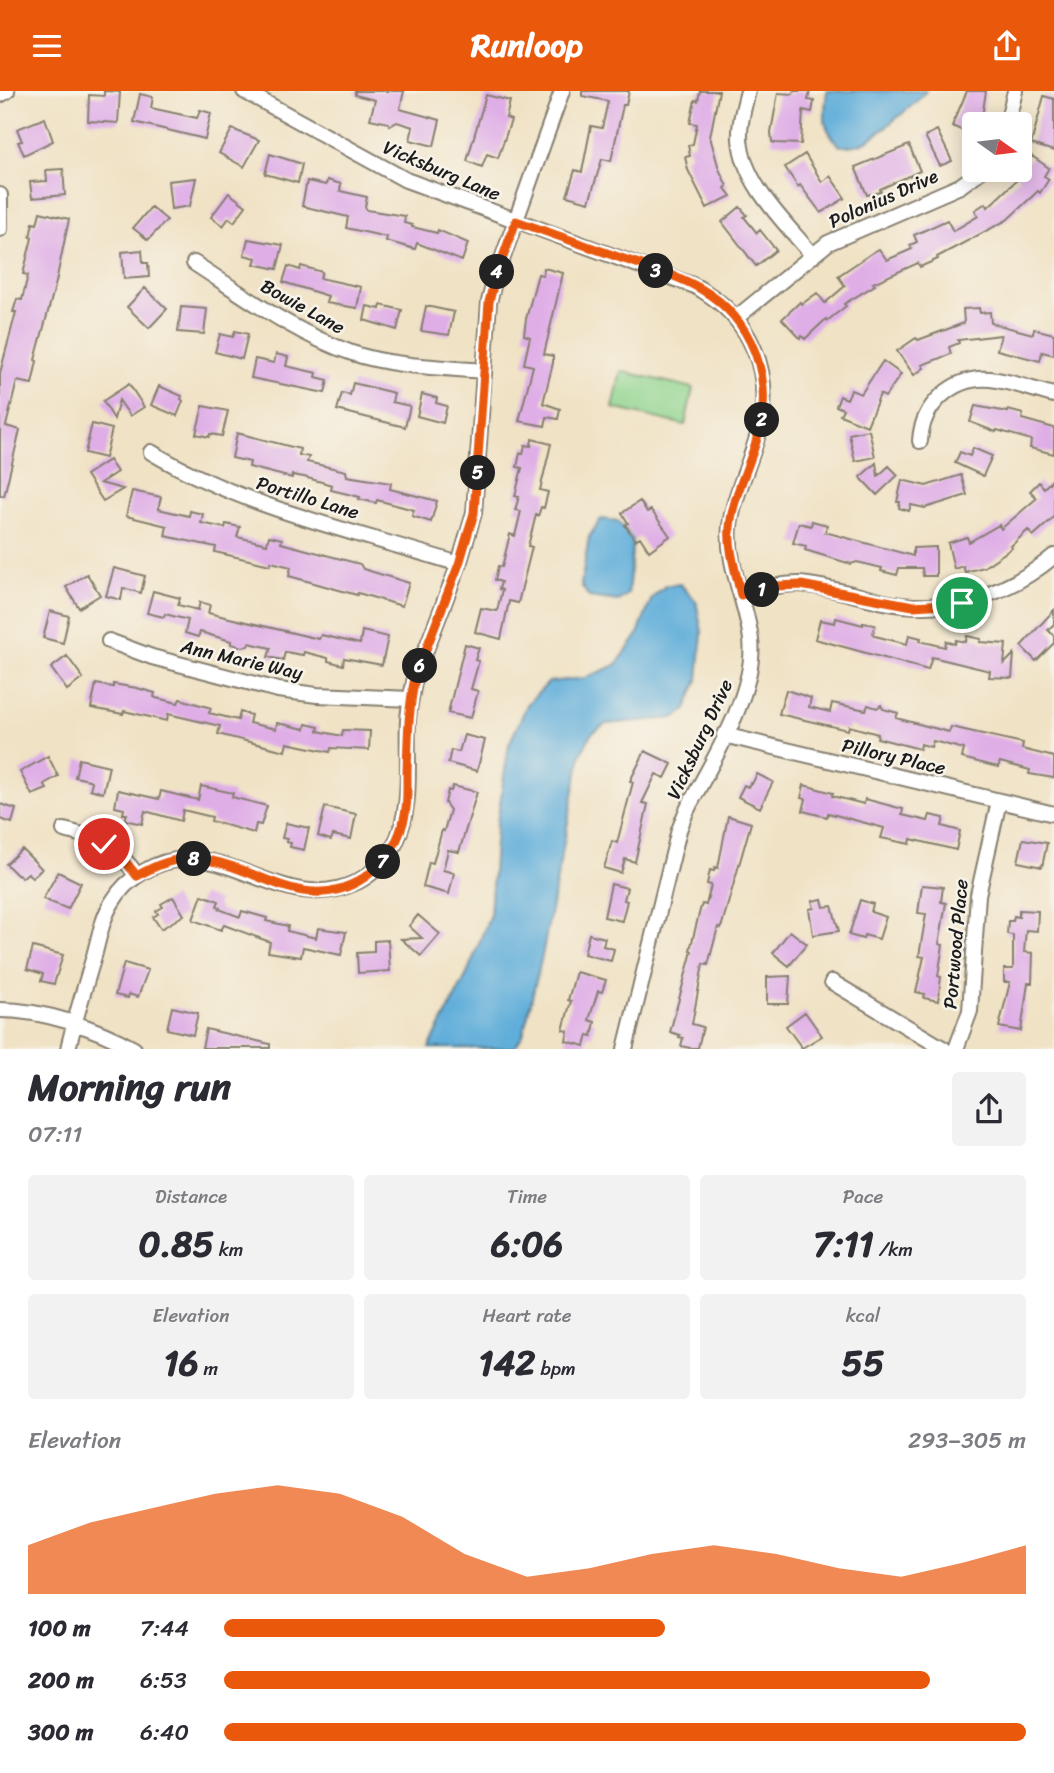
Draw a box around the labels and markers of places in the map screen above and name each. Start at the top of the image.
pin: 3 [638,253,674,289]
pin: 4 [480,255,514,289]
pin: 2 [744,403,780,437]
pin: 5 [461,455,496,491]
pin: 1 [744,573,780,607]
pin [932,573,992,633]
pin: 6 [402,649,438,683]
pin [74,814,134,874]
pin: 8 [176,841,212,877]
pin: 7 [366,845,400,879]

